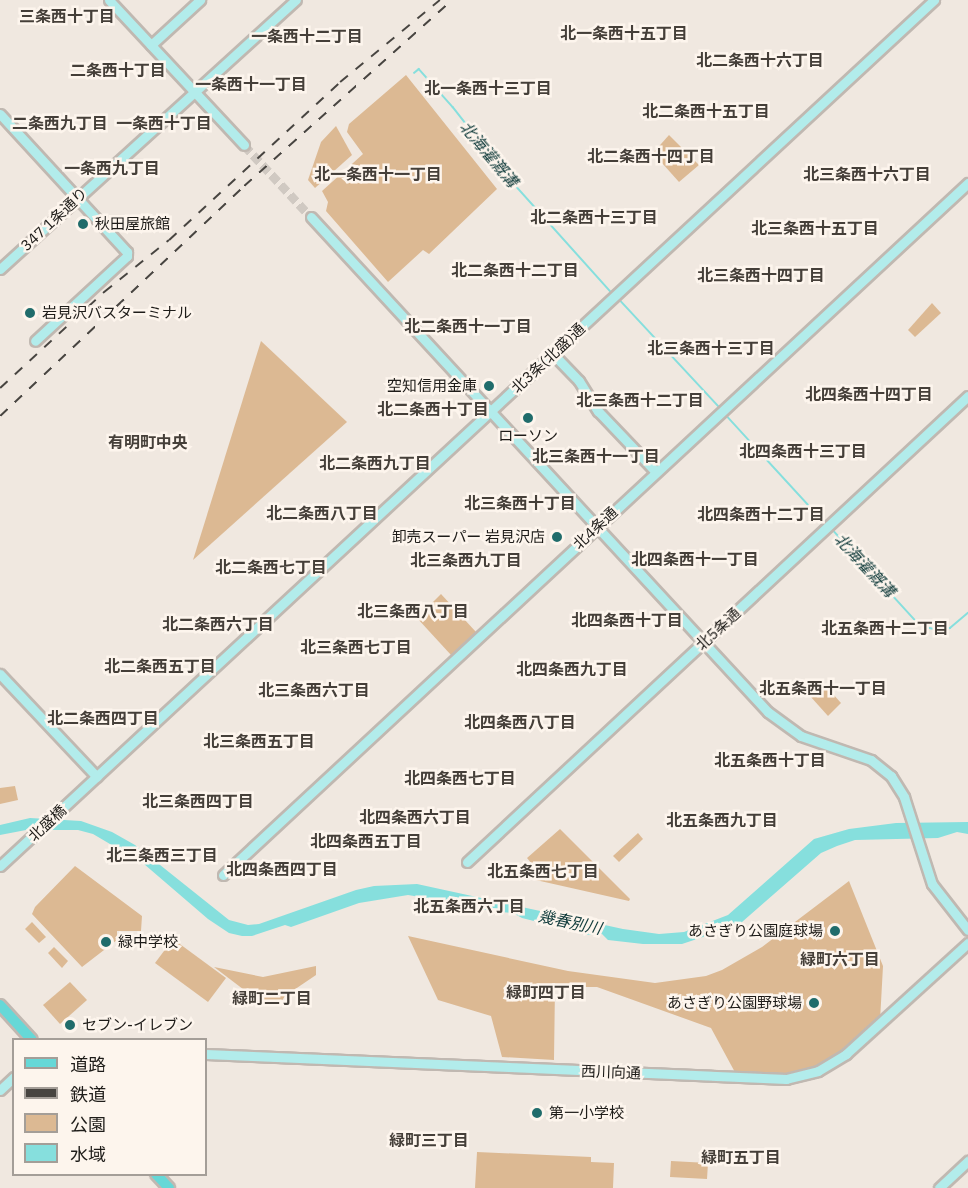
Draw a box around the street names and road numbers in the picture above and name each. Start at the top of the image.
street label: 347 1条通り [17,184,91,254]
street label: 北3条(北盛)通 [507,319,589,397]
street label: 北4条通 [569,503,621,553]
street label: 北5条通 [692,604,744,654]
street label: 北盛橋 [24,801,70,845]
street label: 西川向通 [581,1062,641,1082]

